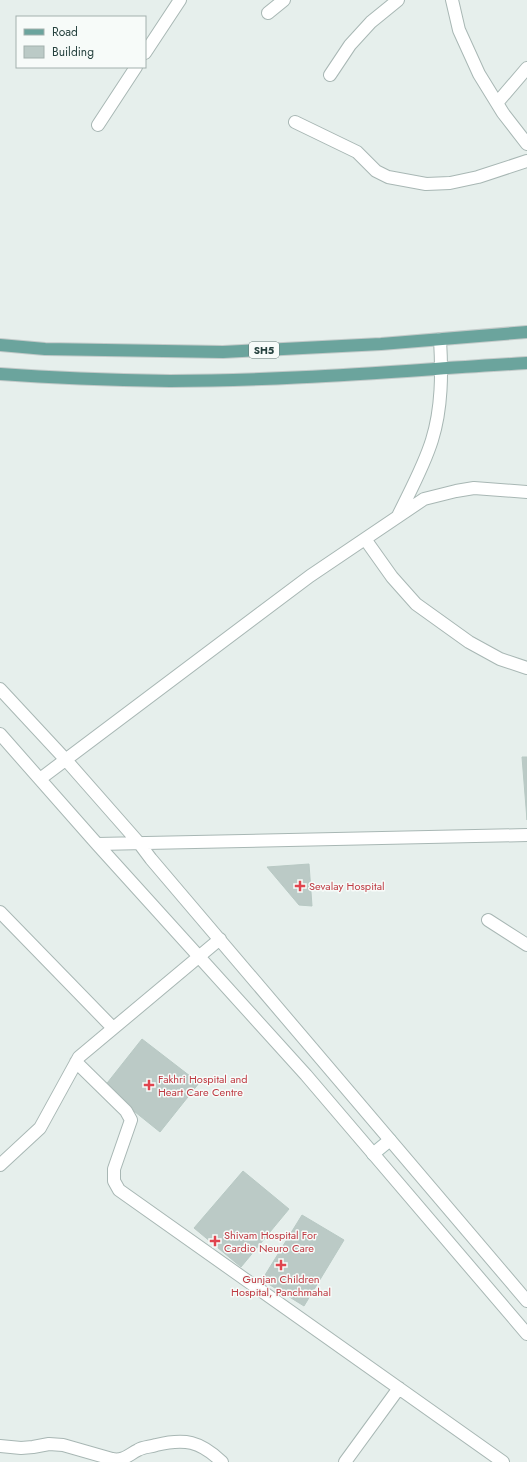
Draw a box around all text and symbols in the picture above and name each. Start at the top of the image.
legend [16,16,146,68]
text: Road [52,23,78,41]
text: Building [52,43,94,61]
road number: SH5 [249,342,279,358]
place label: Sevalay Hospital [309,878,384,894]
marker: Sevalay Hospital [294,880,306,892]
place label: Fakhri Hospital and Heart Care Centre [158,1071,248,1100]
marker: Fakhri Hospital and Heart Care Centre [143,1079,155,1091]
place label: Shivam Hospital For Cardio Neuro Care [224,1227,317,1256]
marker: Shivam Hospital For Cardio Neuro Care [209,1235,221,1247]
marker: Gunjan Children Hospital, Panchmahal [275,1259,287,1271]
place label: Gunjan Children Hospital, Panchmahal [231,1271,331,1300]

